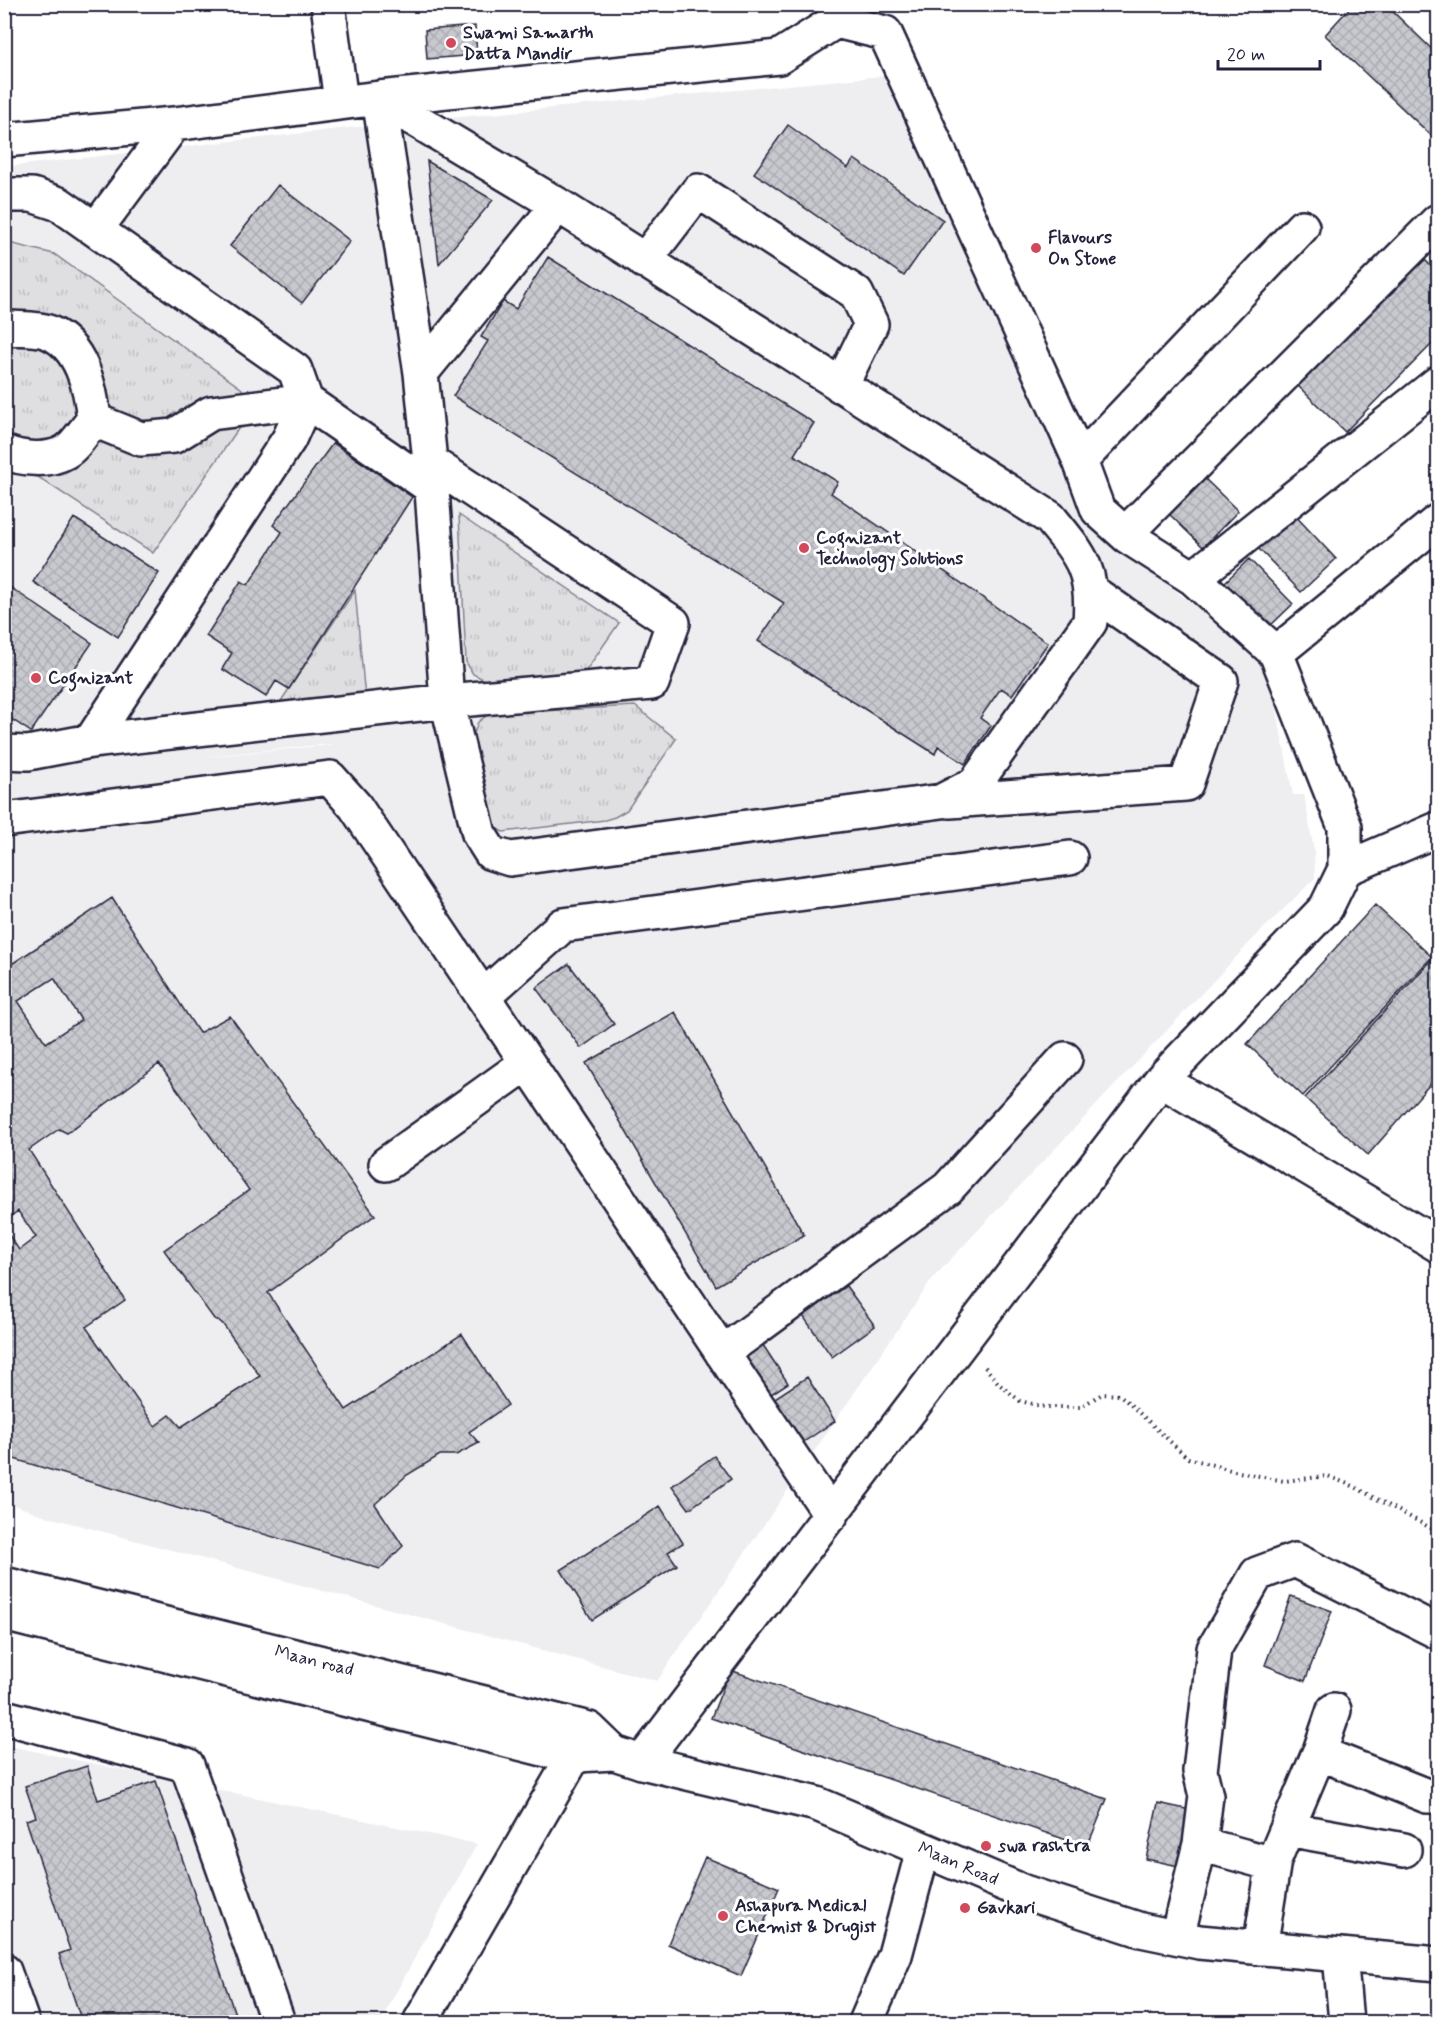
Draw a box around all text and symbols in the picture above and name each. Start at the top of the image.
place label: Swami Samarth Datta Mandir [463,21,593,66]
scale bar [1218,33,1320,71]
marker: Swami Samarth Datta Mandir [444,36,458,50]
text: 20 m [1227,43,1265,67]
place label: Flavours On Stone [1048,226,1116,271]
marker: Flavours On Stone [1029,241,1043,255]
place label: Cognizant Technology Solutions [816,526,963,573]
marker: Cognizant Technology Solutions [797,541,811,555]
place label: Cognizant [48,666,134,692]
marker: Cognizant [29,671,43,685]
street label: Maan road [272,1640,356,1682]
place label: swa rashtra [997,1834,1091,1858]
street label: Maan Road [914,1836,1002,1892]
marker: swa rashtra [979,1839,993,1853]
place label: Ashapura Medical Chemist & Drugist [735,1894,877,1941]
place label: Gavkari [977,1896,1035,1920]
marker: Gavkari [958,1901,972,1915]
marker: Ashapura Medical Chemist & Drugist [716,1909,730,1923]

